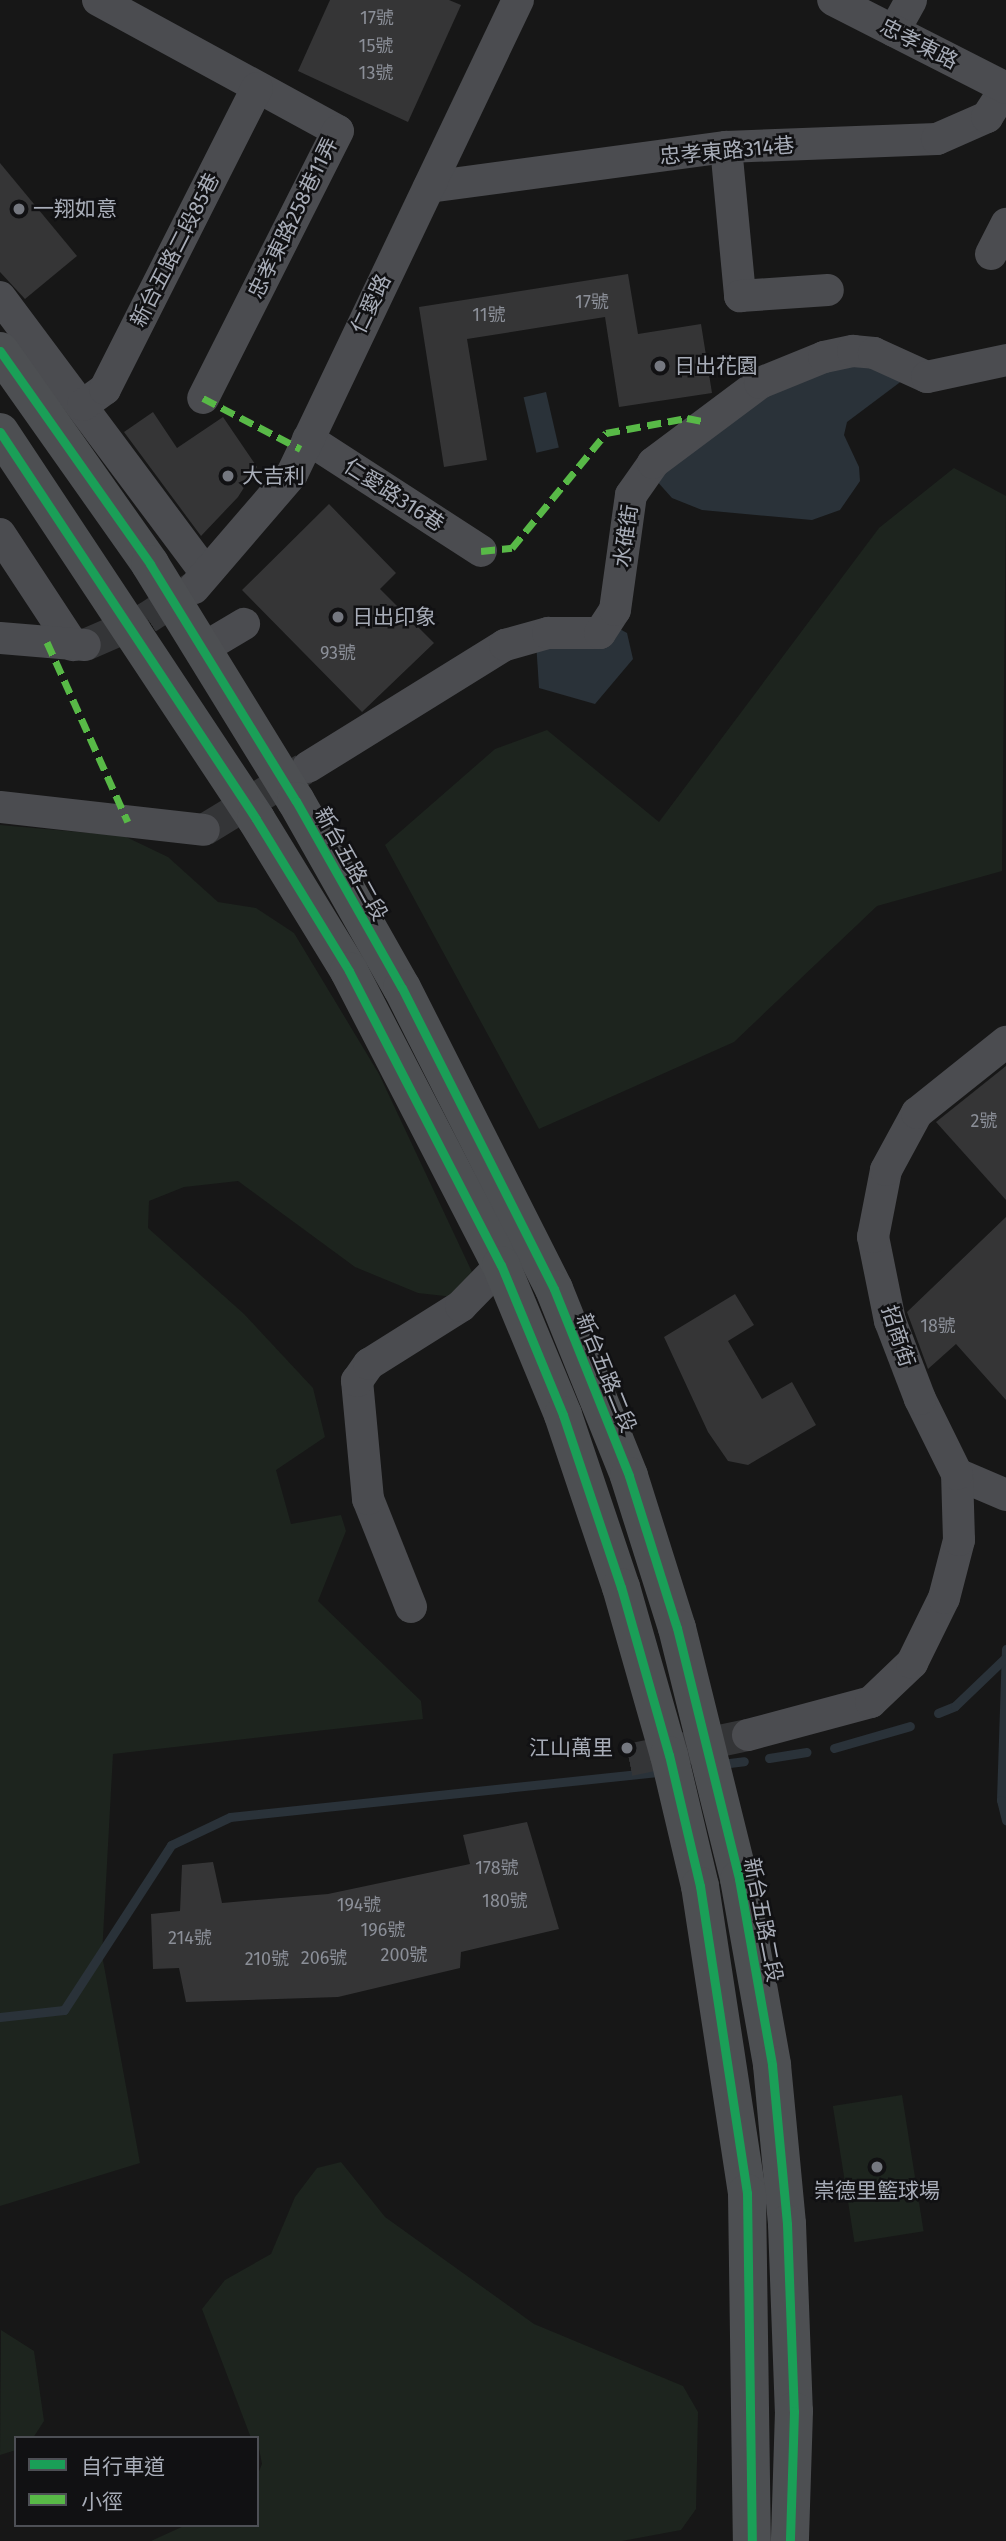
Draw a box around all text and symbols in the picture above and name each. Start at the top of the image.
house number: 17號 [360,7,394,29]
street label: 忠孝東路 [876,14,962,74]
house number: 15號 [359,35,393,57]
house number: 13號 [359,62,393,84]
street label: 忠孝東路258巷11弄 [243,133,343,303]
street label: 忠孝東路314巷 [659,133,795,169]
street label: 新台五路二段85巷 [125,169,225,331]
place label: 一翔如意 [33,196,117,222]
marker: 一翔如意 [11,201,27,217]
street label: 仁愛路 [346,270,396,338]
house number: 17號 [575,291,609,313]
house number: 11號 [472,304,506,326]
place label: 日出花園 [674,353,758,379]
marker: 日出花園 [652,358,668,374]
street label: 仁愛路316巷 [339,453,449,537]
place label: 大吉利 [242,463,305,489]
marker: 大吉利 [220,468,236,484]
street label: 水碓街 [609,503,643,569]
place label: 日出印象 [352,604,436,630]
marker: 日出印象 [330,609,346,625]
house number: 93號 [320,642,356,664]
street label: 新台五路二段 [309,803,393,925]
house number: 2號 [971,1110,997,1132]
street label: 招商街 [876,1302,920,1370]
street label: 新台五路二段 [571,1310,641,1436]
house number: 18號 [920,1315,956,1337]
place label: 江山萬里 [529,1735,613,1761]
marker: 江山萬里 [619,1740,635,1756]
street label: 新台五路二段 [739,1856,787,1984]
house number: 178號 [475,1857,519,1879]
house number: 180號 [482,1890,528,1912]
house number: 194號 [337,1894,381,1916]
house number: 196號 [361,1919,405,1941]
house number: 214號 [168,1927,212,1949]
house number: 200號 [381,1944,427,1966]
house number: 206號 [301,1947,347,1969]
house number: 210號 [245,1948,289,1970]
marker: 崇德里籃球場 [869,2159,885,2175]
place label: 崇德里籃球場 [814,2178,940,2204]
legend [14,2436,259,2527]
text: 自行車道 [81,2454,165,2480]
text: 小徑 [81,2489,123,2515]

